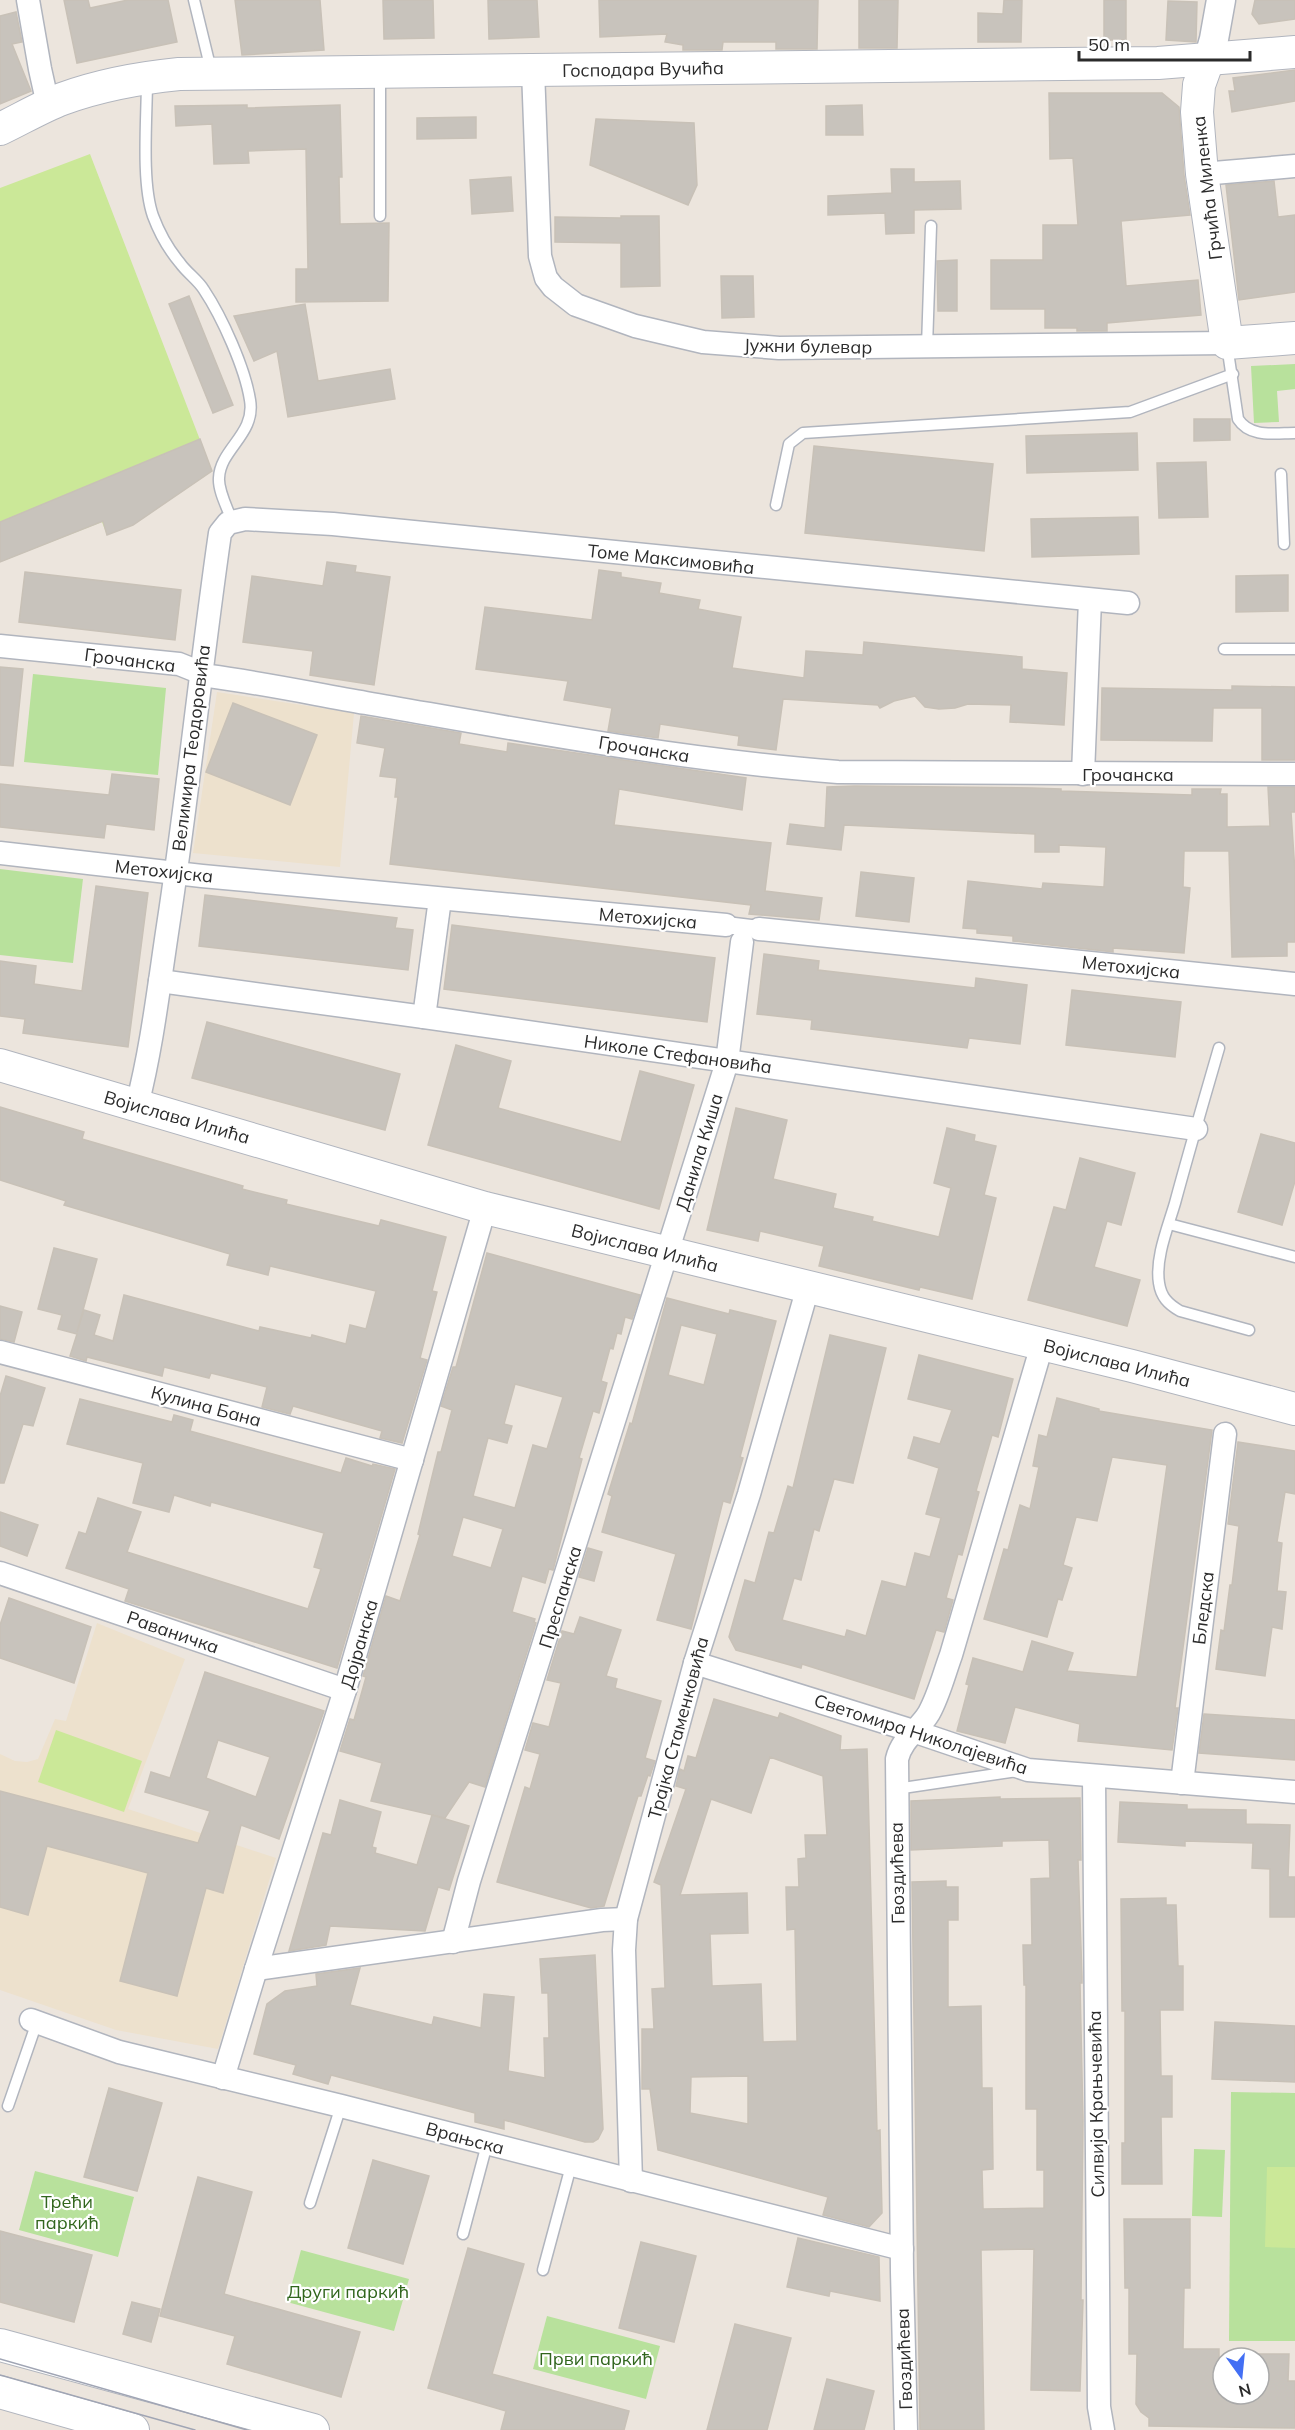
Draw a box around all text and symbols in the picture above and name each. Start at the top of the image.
scale bar [1079,24,1250,62]
text: 50 m [1088,33,1130,56]
street label: Господара Вучића [562,56,724,82]
street label: Грчића Миленка [1187,115,1227,261]
street label: Јужни булевар [744,333,872,359]
street label: Томе Максимовића [586,539,756,579]
street label: Грочанска [83,643,177,677]
street label: Велимира Теодоровића [167,643,215,853]
street label: Грочанска [597,730,691,768]
street label: Грочанска [1082,763,1174,786]
street label: Метохијска [114,854,214,888]
street label: Метохијска [598,902,698,934]
street label: Метохијска [1081,950,1181,984]
street label: Николе Стефановића [583,1029,773,1079]
street label: Војислава Илића [101,1085,253,1149]
street label: Данила Киша [670,1091,728,1213]
street label: Војислава Илића [569,1219,721,1277]
street label: Војислава Илића [1041,1334,1193,1392]
street label: Кулина Бана [148,1380,264,1432]
street label: Преспанска [534,1543,586,1651]
street label: Бледска [1187,1570,1219,1646]
street label: Дојранска [335,1597,383,1691]
street label: Раваничка [124,1606,222,1658]
street label: Трајка Стаменковића [643,1634,713,1822]
street label: Светомира Николајевића [811,1689,1031,1779]
street label: Гвоздићева [885,1822,909,1924]
street label: Силвија Крањчевића [1083,2010,1109,2198]
street label: Врањска [423,2117,507,2159]
park label: Трећи паркић [35,2190,99,2234]
park label: Други паркић [287,2280,409,2303]
street label: Гвоздићева [891,2308,917,2410]
north arrow [1211,2346,1271,2406]
park label: Први паркић [539,2347,653,2370]
text: N [1236,2379,1253,2402]

